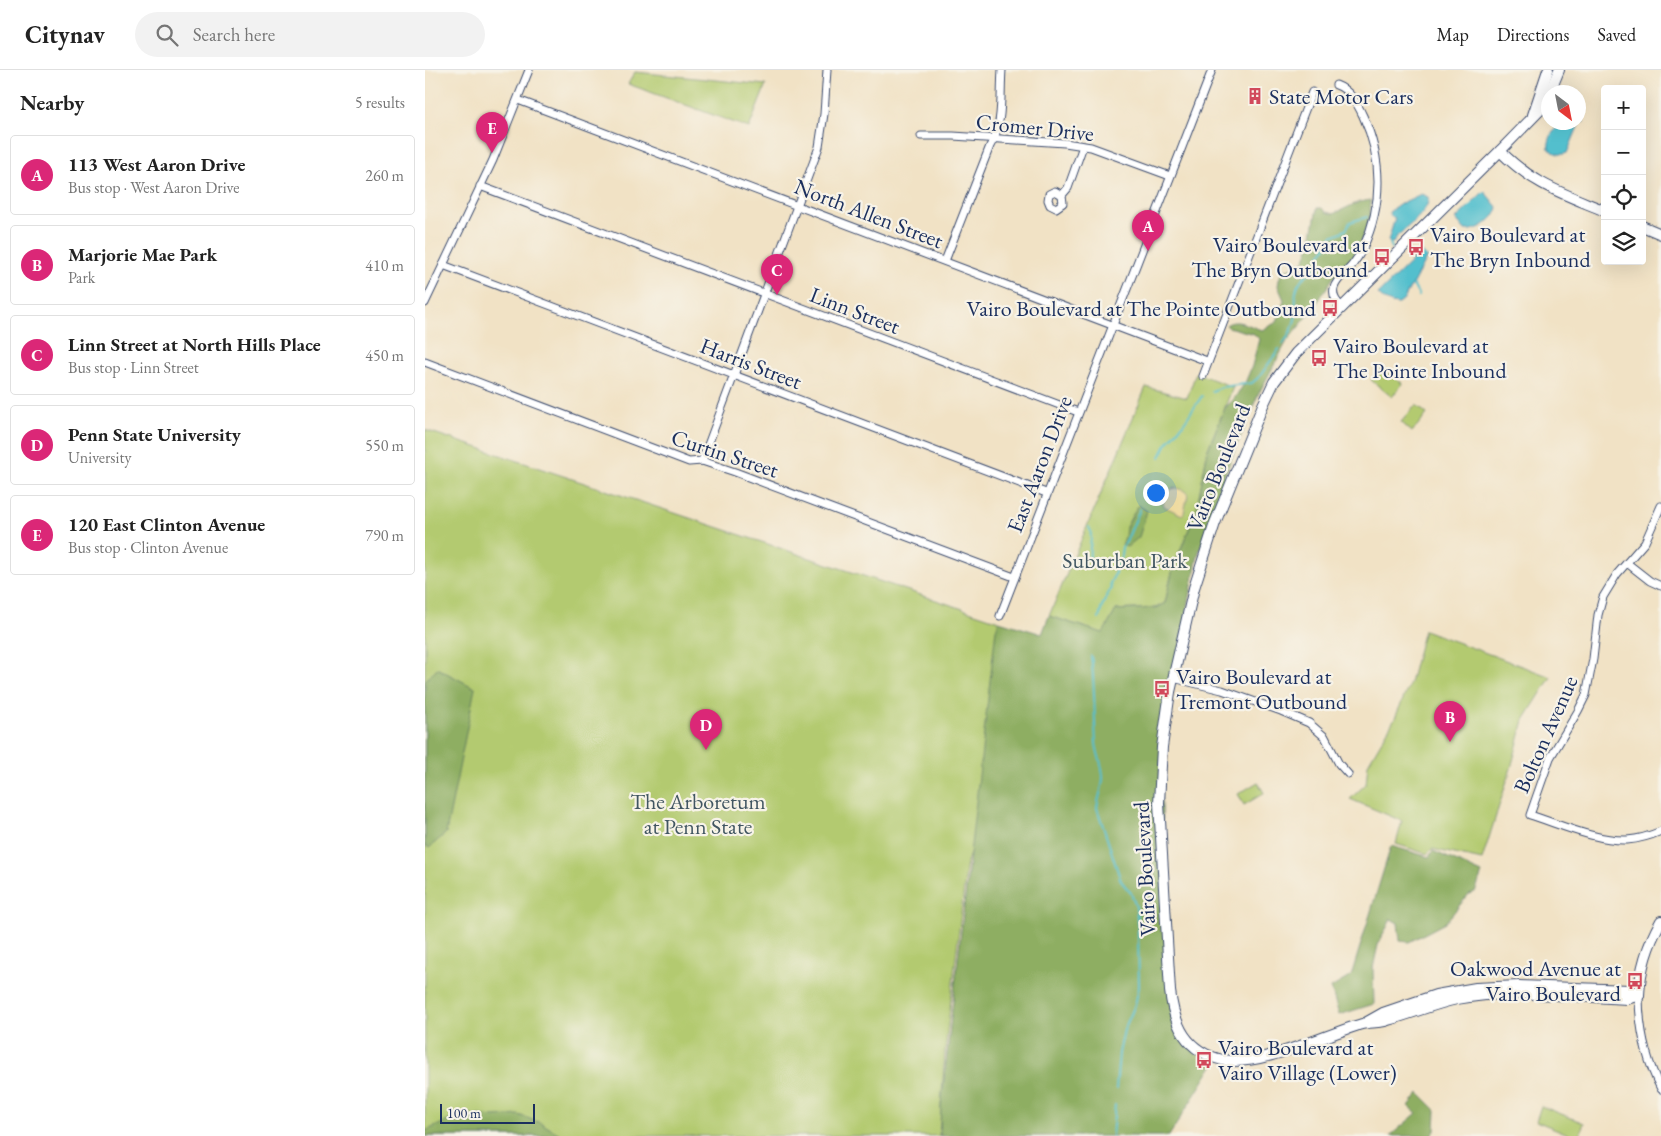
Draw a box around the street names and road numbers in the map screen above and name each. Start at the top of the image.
street label: Cromer Drive [975,107,1096,148]
street label: North Allen Street [790,172,947,255]
street label: Linn Street [806,280,904,341]
street label: Harris Street [696,331,806,396]
street label: East Aaron Drive [1000,391,1079,537]
street label: Vairo Boulevard [1180,398,1258,535]
street label: Curtin Street [667,423,782,484]
street label: Bolton Avenue [1507,671,1584,798]
street label: Vairo Boulevard [1126,800,1163,937]

